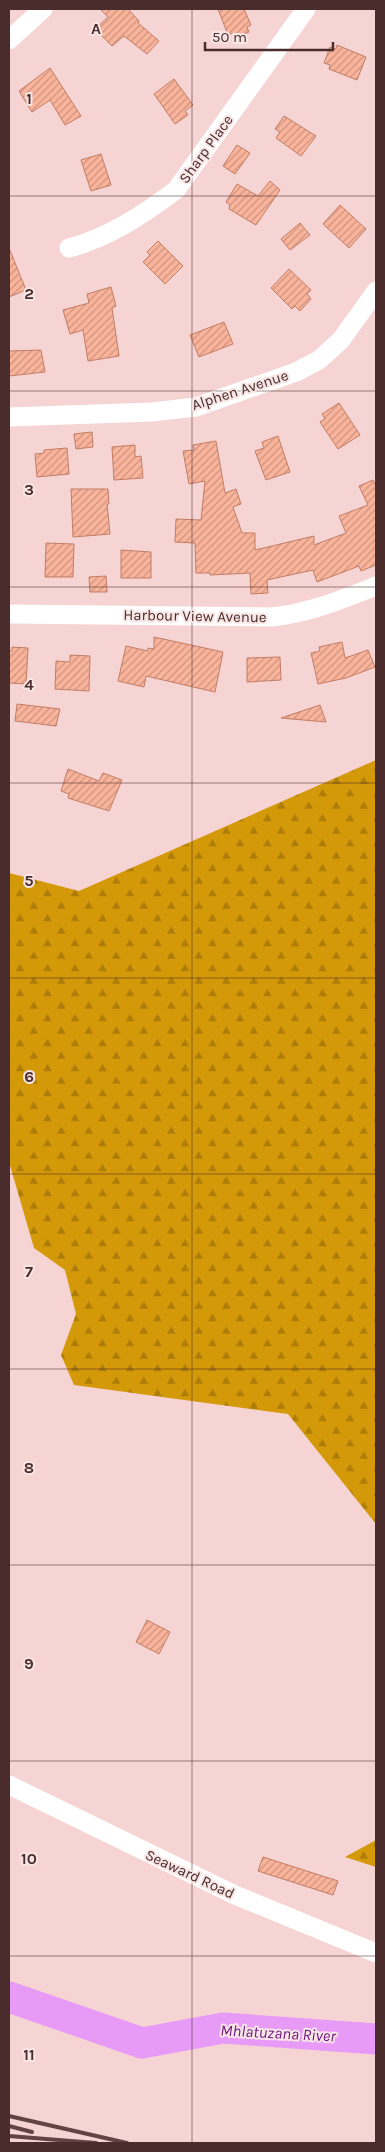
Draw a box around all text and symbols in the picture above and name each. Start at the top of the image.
text: A [91,19,101,38]
scale bar [205,20,332,52]
text: 50 m [212,28,247,46]
text: 1 [26,89,32,108]
street label: Sharp Place [175,111,237,187]
text: 2 [24,284,34,303]
street label: Alphen Avenue [190,366,290,414]
text: 3 [24,480,34,499]
street label: Harbour View Avenue [123,606,267,626]
text: 4 [24,675,34,694]
text: 5 [24,871,34,890]
text: 6 [24,1067,34,1086]
text: 7 [25,1262,33,1281]
text: 8 [24,1458,34,1477]
text: 9 [24,1654,34,1673]
street label: Seaward Road [142,1845,238,1903]
text: 10 [21,1849,37,1868]
water label: Mhlatuzana River [220,2020,337,2046]
text: 11 [23,2045,35,2064]

